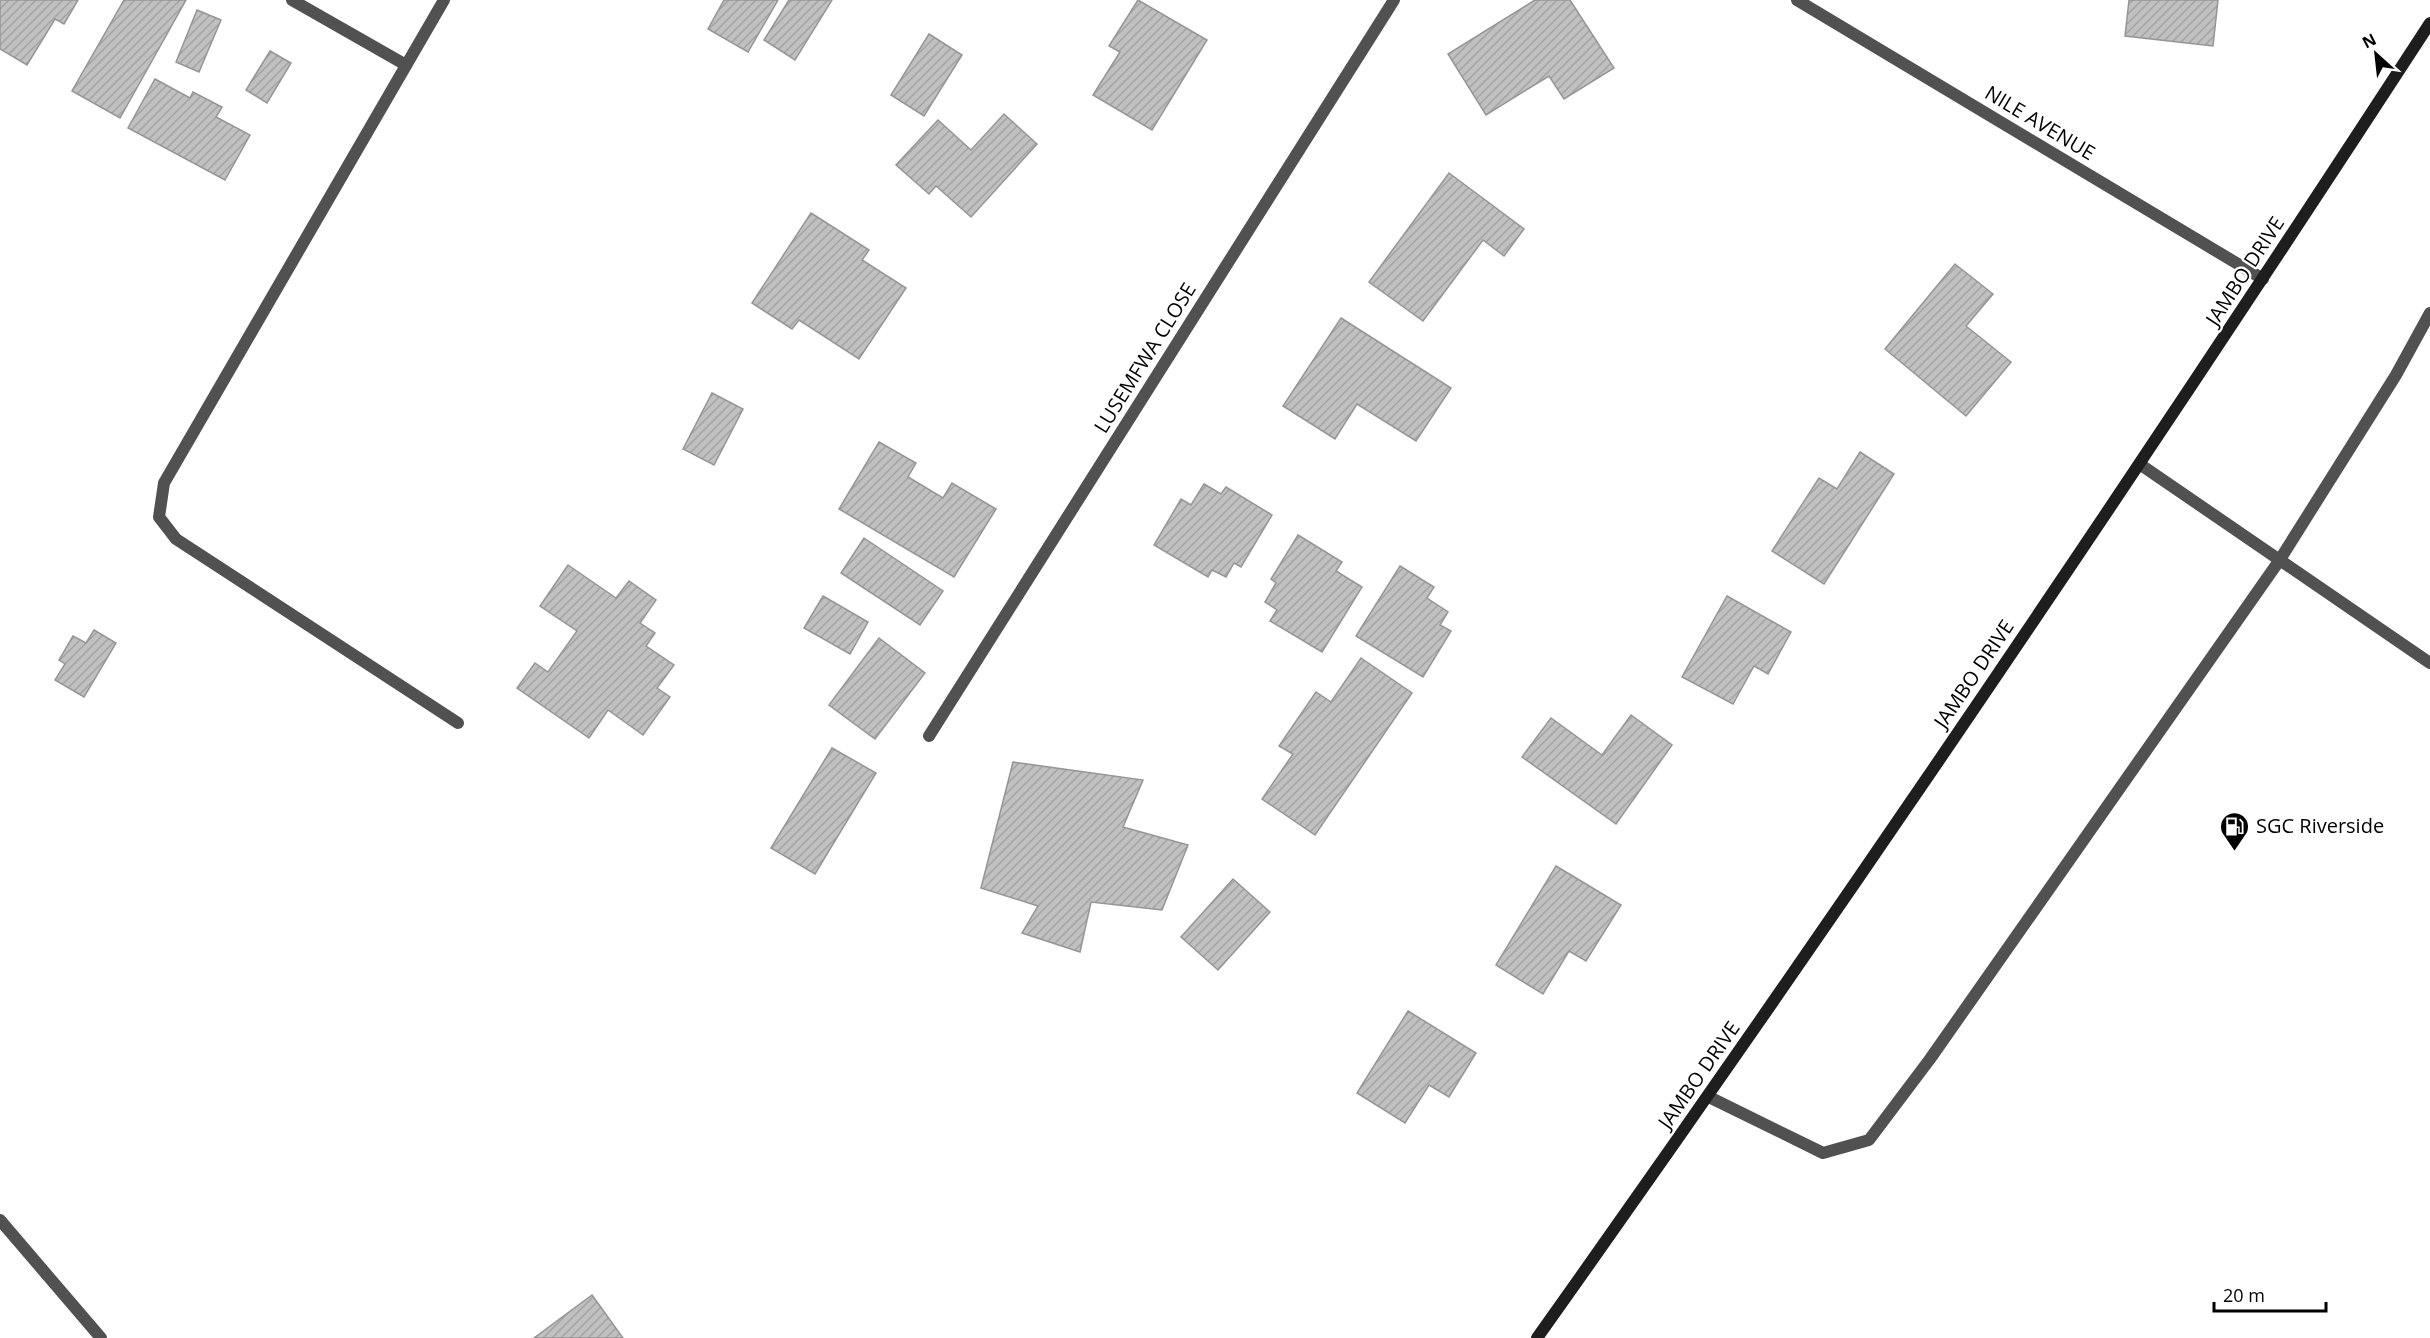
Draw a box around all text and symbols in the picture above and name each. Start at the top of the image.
north arrow [2346,24,2406,84]
text: N [2358,28,2380,53]
street label: NILE AVENUE [1980,79,2100,166]
street label: JAMBO DRIVE [2198,211,2290,332]
street label: LUSEMFWA CLOSE [1087,277,1202,438]
street label: JAMBO DRIVE [1926,614,2020,735]
fuel station icon: SGC Riverside [2219,810,2251,852]
place label: SGC Riverside [2256,812,2384,839]
street label: JAMBO DRIVE [1650,1016,1746,1135]
scale bar [2214,1275,2326,1313]
text: 20 m [2223,1283,2265,1307]

